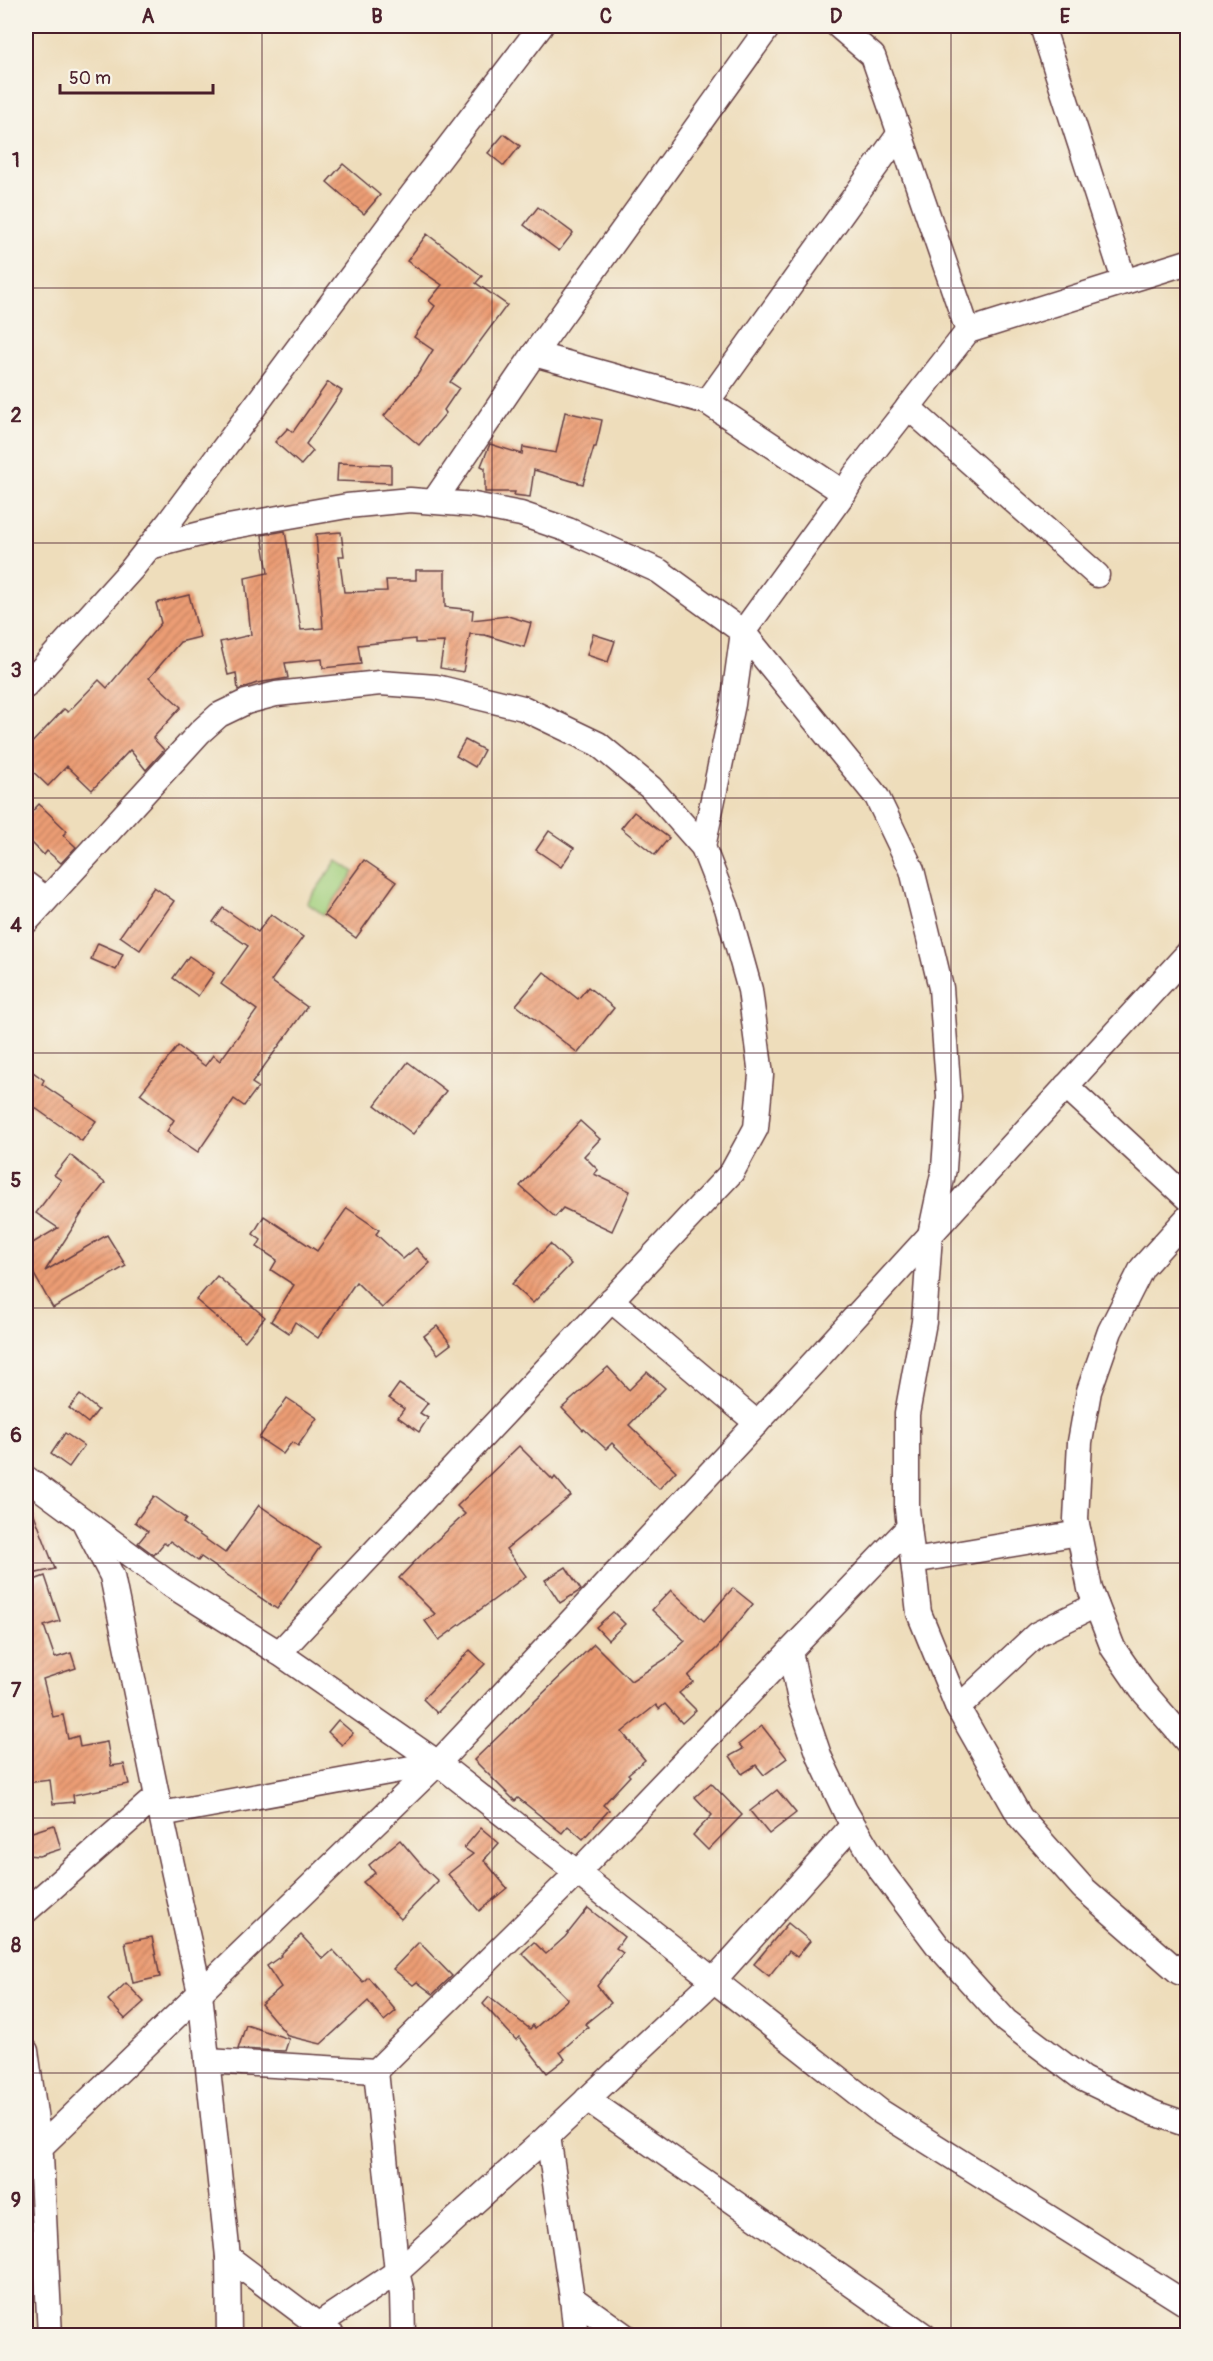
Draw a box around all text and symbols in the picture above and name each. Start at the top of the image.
text: A [142,4,155,29]
text: B [371,4,383,29]
text: C [600,4,612,29]
text: D [830,4,843,29]
text: E [1060,4,1071,29]
scale bar [60,57,213,95]
text: 50 m [69,67,111,90]
text: 1 [12,148,20,173]
text: 2 [10,403,22,428]
text: 3 [10,658,22,683]
text: 4 [10,913,22,938]
text: 5 [11,1168,22,1193]
text: 6 [10,1423,22,1448]
text: 7 [11,1678,22,1703]
text: 8 [11,1933,21,1958]
text: 9 [11,2188,21,2213]

